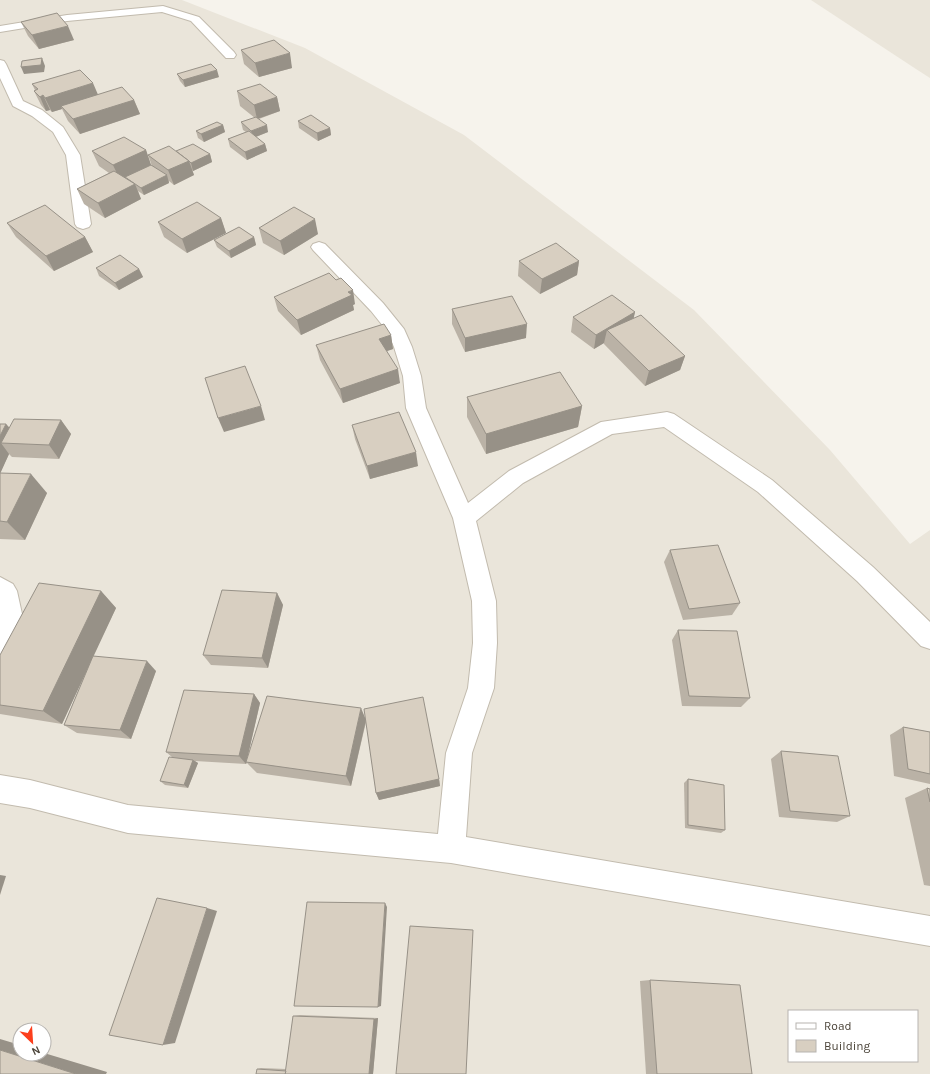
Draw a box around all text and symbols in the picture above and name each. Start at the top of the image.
legend [788,1010,918,1062]
text: Road [824,1019,852,1033]
north arrow [12,1022,52,1062]
text: Building [824,1039,871,1053]
text: N [30,1043,42,1058]

